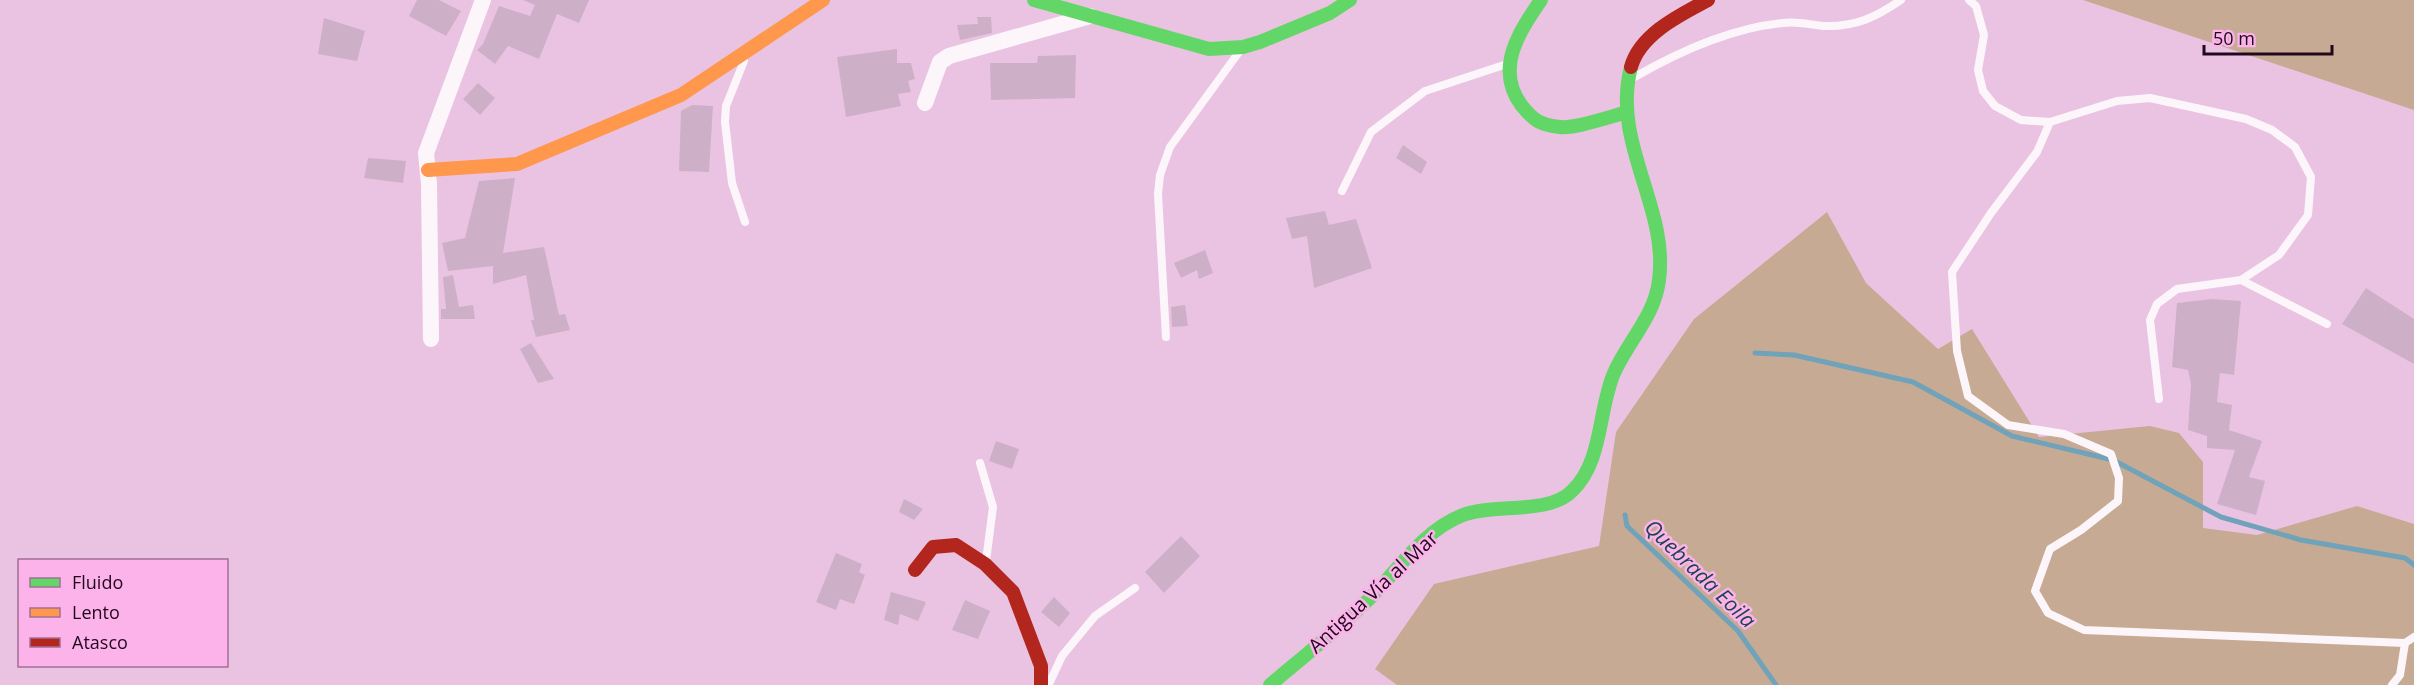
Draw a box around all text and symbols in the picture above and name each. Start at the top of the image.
scale bar [2204,18,2332,56]
text: 50 m [2213,26,2255,50]
water label: Quebrada Eoila [1639,513,1763,634]
street label: Antigua Vía al Mar [1302,524,1443,659]
legend [18,559,228,667]
text: Fluido [72,570,123,594]
text: Lento [72,600,120,624]
text: Atasco [72,630,128,654]

